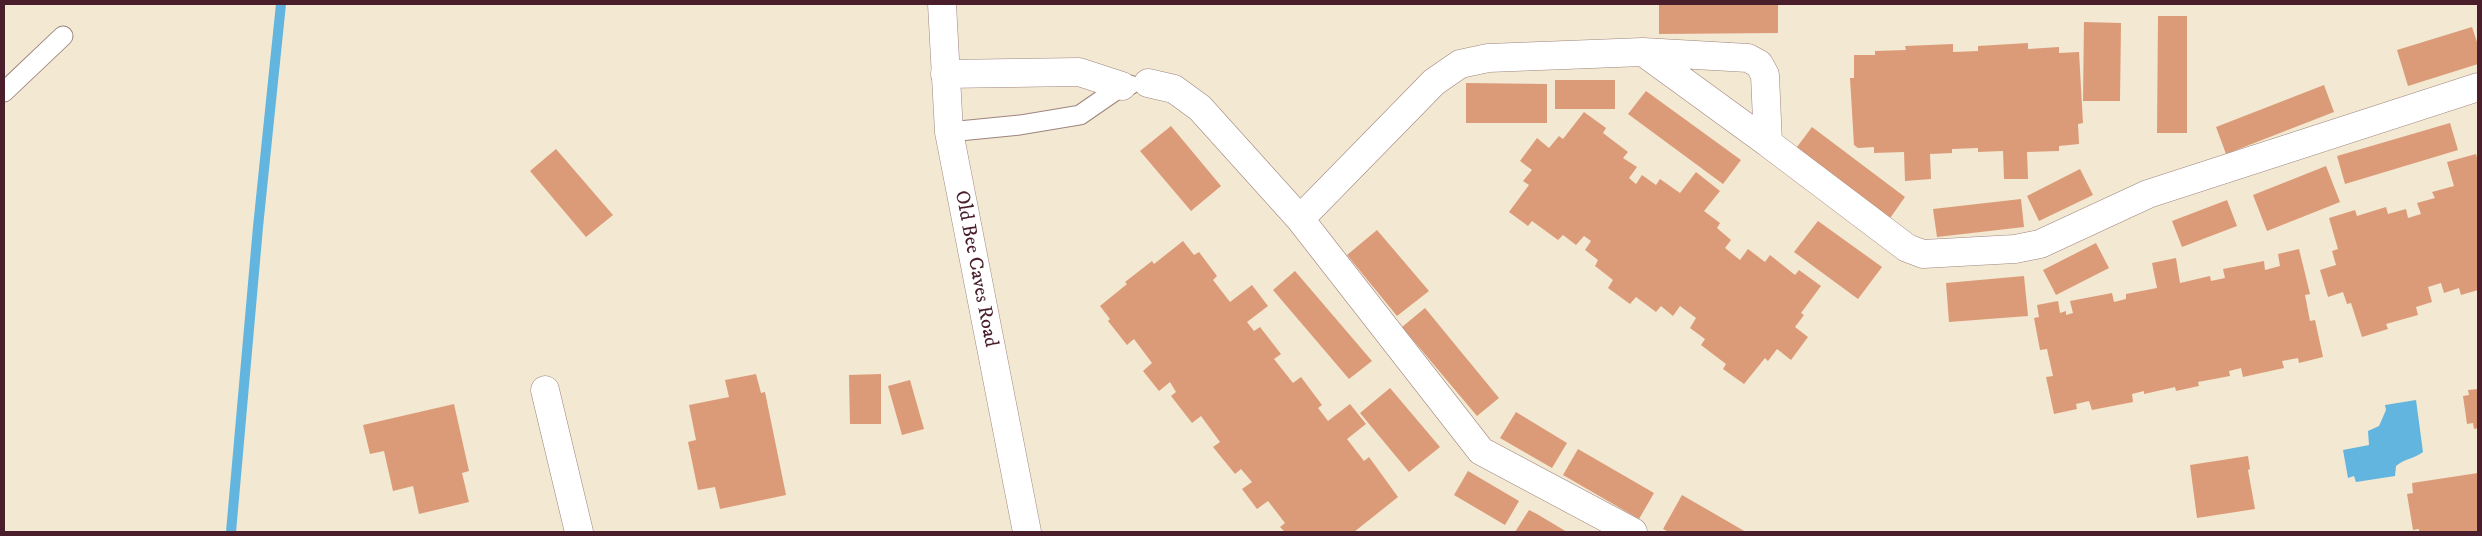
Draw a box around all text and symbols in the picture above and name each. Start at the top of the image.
street label: Old Bee Caves Road [948,189,1002,349]

